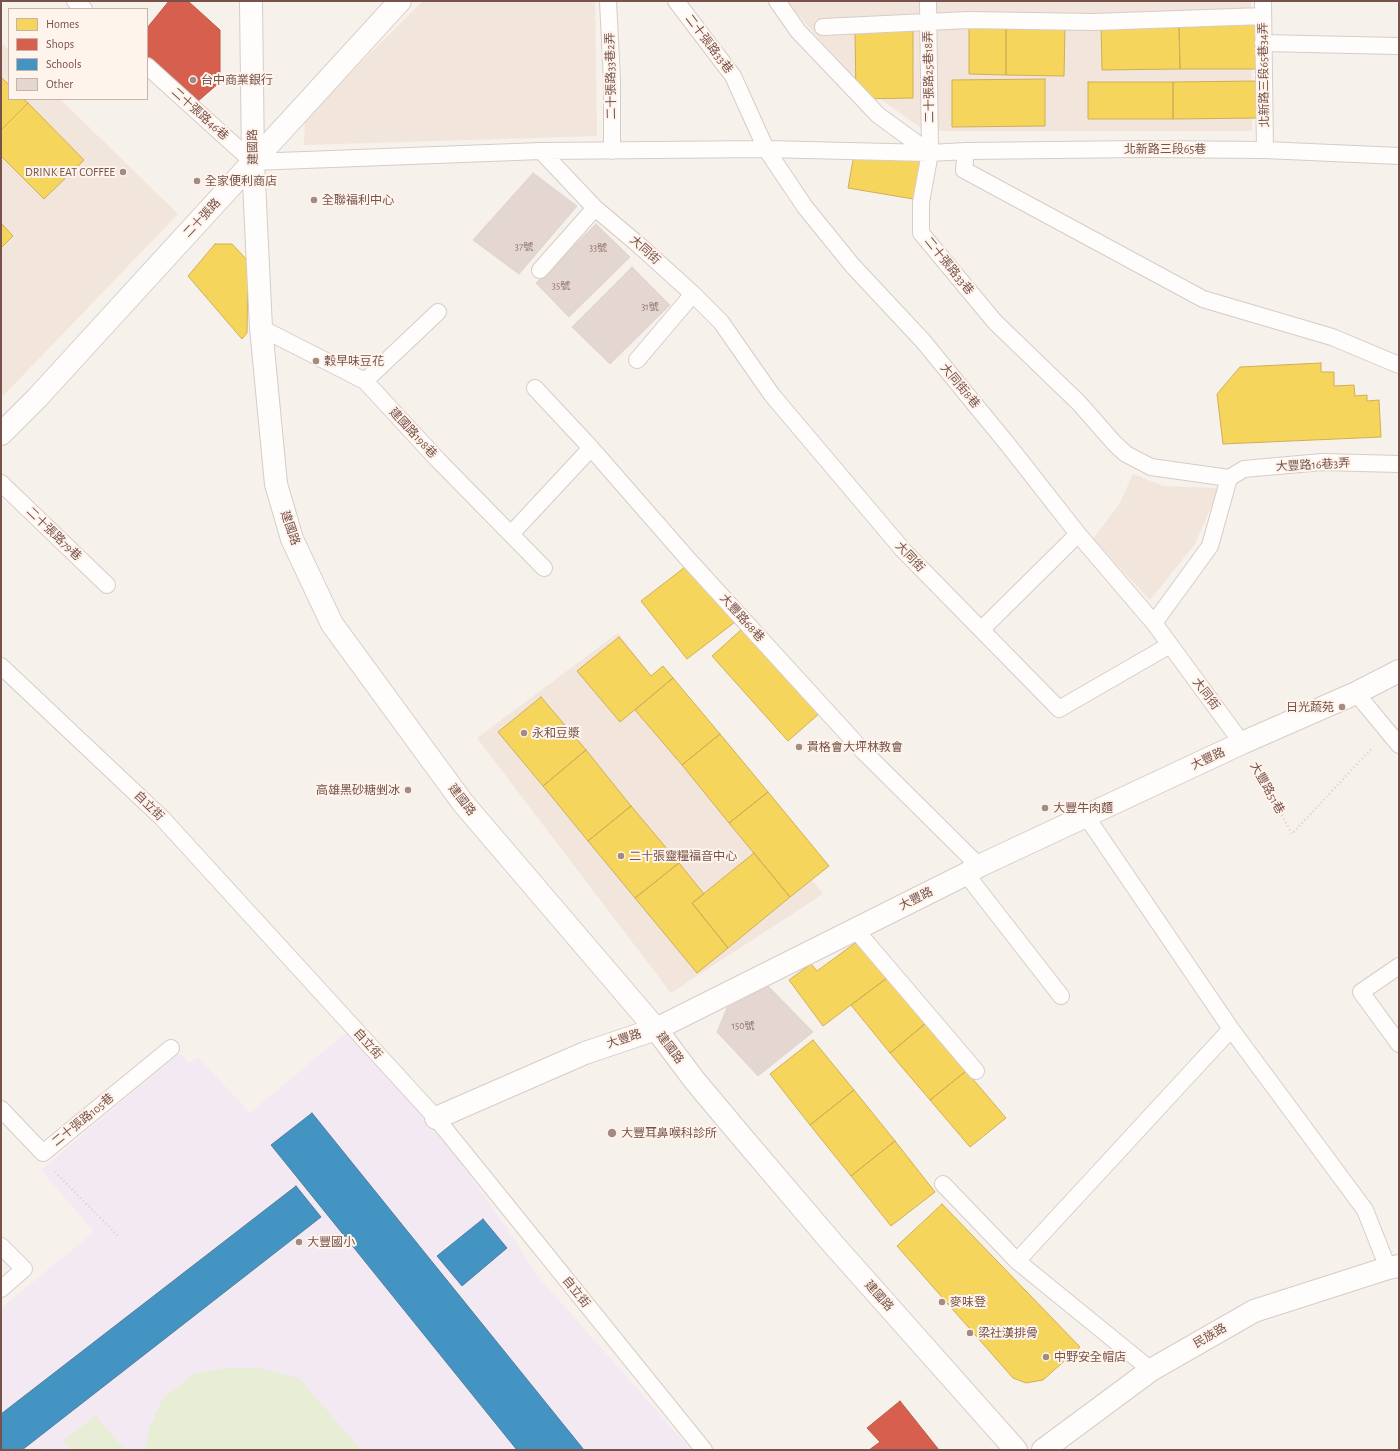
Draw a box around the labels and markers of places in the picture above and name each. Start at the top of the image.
place label: 台中商業銀行 [201,73,273,87]
marker: 台中商業銀行 [188,75,198,85]
place label: DRINK EAT COFFEE [25,165,115,179]
marker: DRINK EAT COFFEE [118,167,128,177]
place label: 全家便利商店 [205,174,277,188]
marker: 全家便利商店 [192,176,202,186]
place label: 全聯福利中心 [322,193,394,207]
marker: 全聯福利中心 [309,195,319,205]
place label: 穀早味豆花 [324,354,384,368]
marker: 穀早味豆花 [311,356,321,366]
place label: 日光蔬苑 [1286,700,1334,714]
marker: 日光蔬苑 [1337,702,1347,712]
place label: 永和豆漿 [532,726,580,740]
marker: 永和豆漿 [519,728,529,738]
place label: 貴格會大坪林教會 [807,740,903,754]
marker: 貴格會大坪林教會 [794,742,804,752]
place label: 高雄黑砂糖剉冰 [316,783,400,797]
marker: 高雄黑砂糖剉冰 [403,785,413,795]
place label: 大豐牛肉麵 [1053,801,1113,815]
marker: 大豐牛肉麵 [1040,803,1050,813]
place label: 二十張靈糧福音中心 [629,849,737,863]
marker: 二十張靈糧福音中心 [616,851,626,861]
place label: 大豐耳鼻喉科診所 [621,1126,717,1140]
marker: 大豐耳鼻喉科診所 [606,1127,618,1139]
place label: 大豐國小 [307,1235,355,1249]
marker: 大豐國小 [294,1237,304,1247]
place label: 麥味登 [950,1295,986,1309]
marker: 麥味登 [937,1297,947,1307]
place label: 梁社漢排骨 [978,1326,1038,1340]
marker: 梁社漢排骨 [965,1328,975,1338]
place label: 中野安全帽店 [1054,1350,1126,1364]
marker: 中野安全帽店 [1041,1352,1051,1362]

